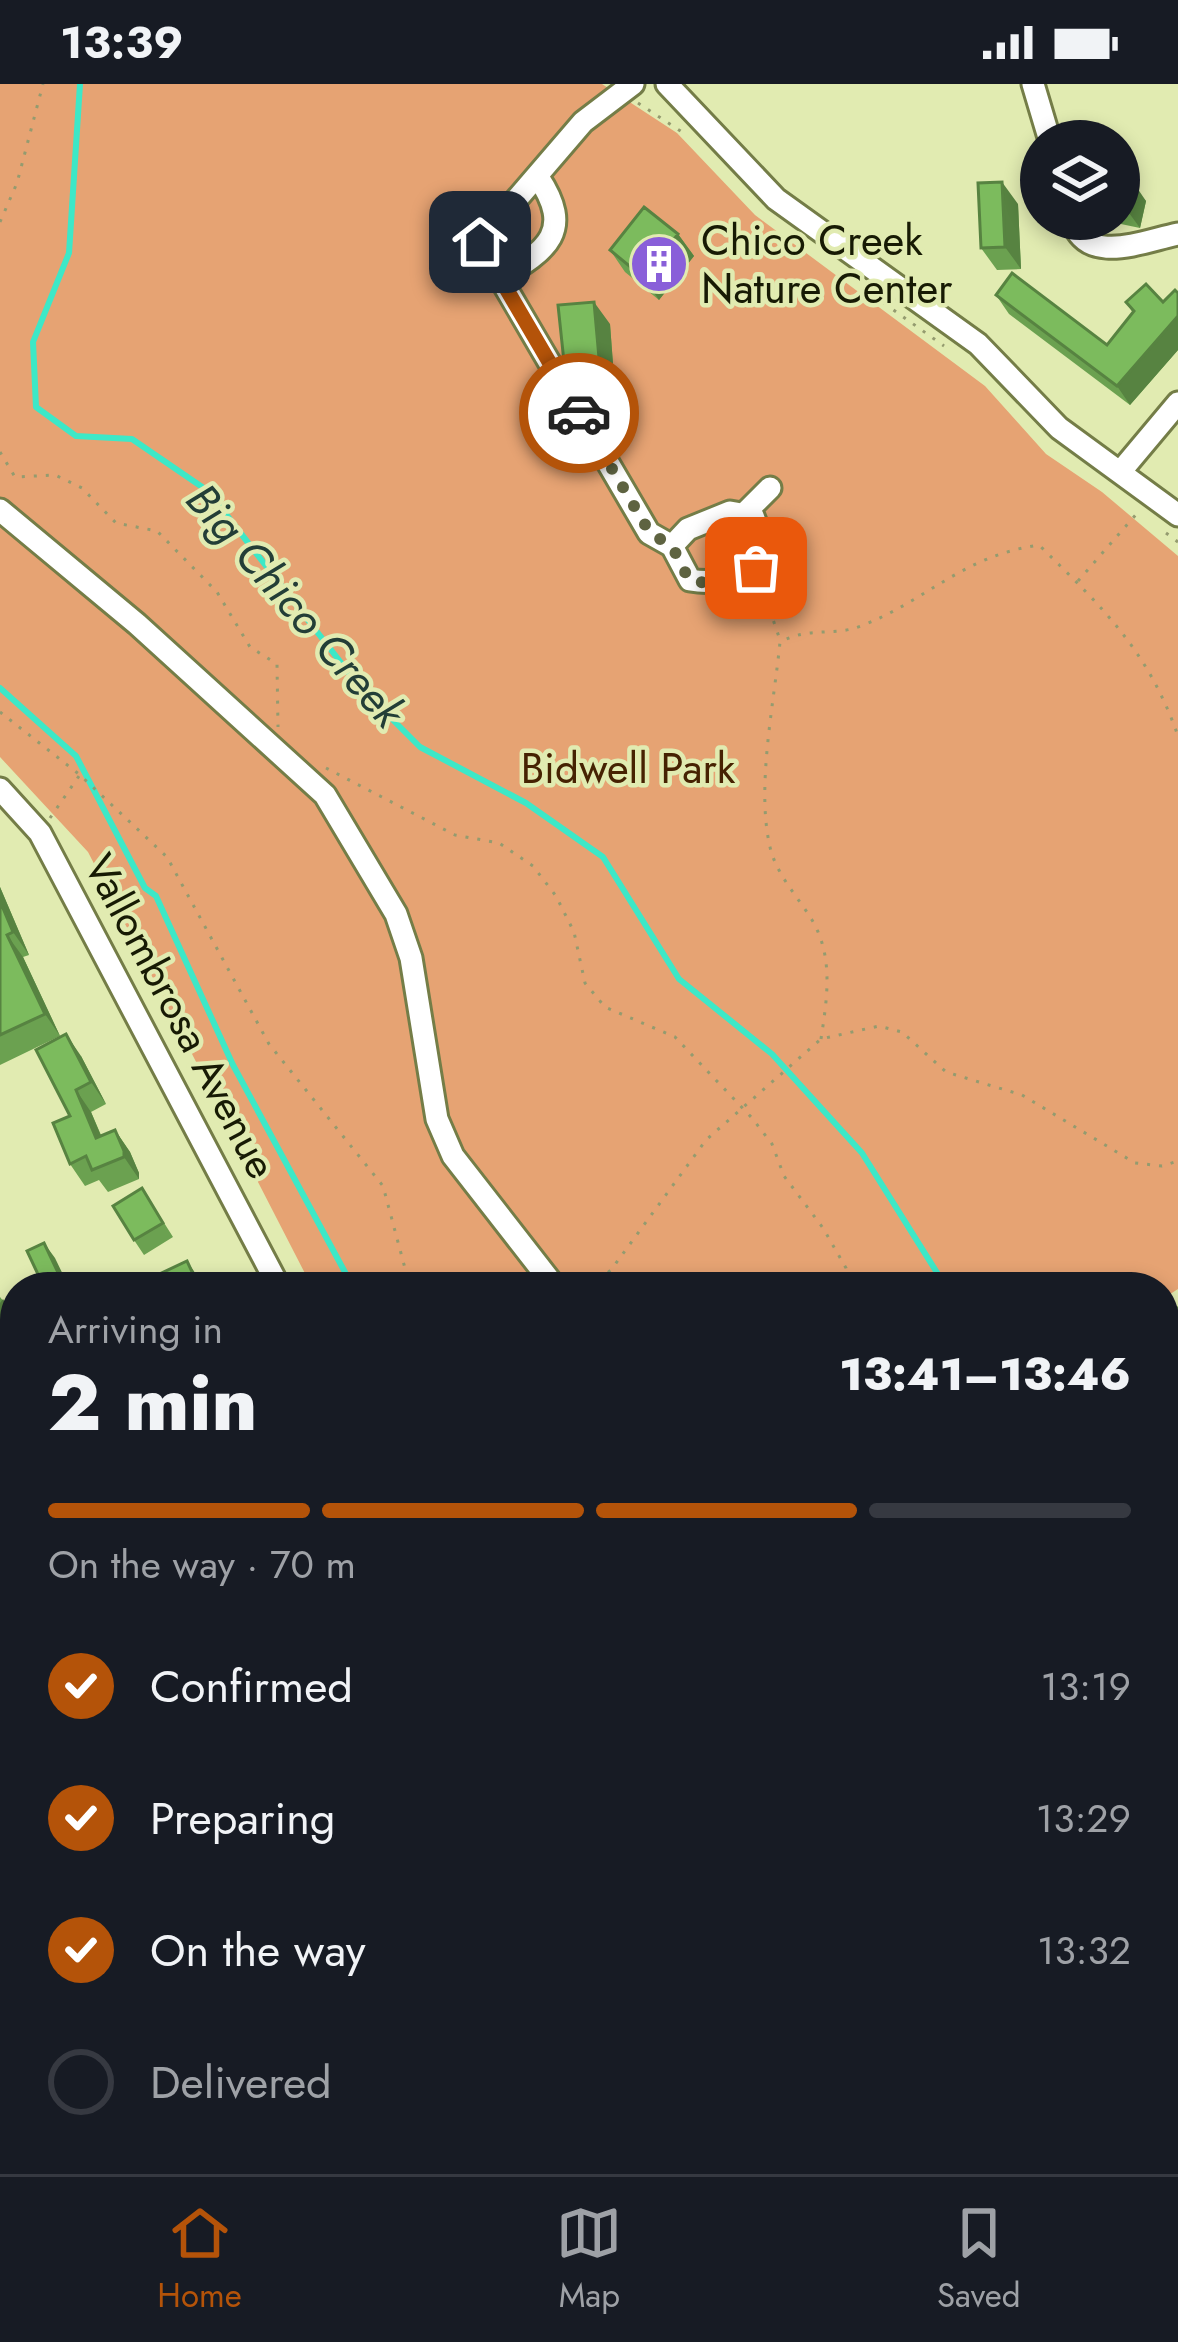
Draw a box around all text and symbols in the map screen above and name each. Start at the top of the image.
text: 13:39 [60,10,183,75]
map controls [1020,120,1140,240]
button: layers [1020,120,1140,240]
pin [429,191,531,293]
icon: home [447,209,513,275]
place label: Chico Creek Nature Center [701,210,953,319]
building icon: Chico Creek Nature Center [628,233,690,295]
courier [519,353,639,473]
icon: car [546,380,612,446]
water label: Big Chico Creek [171,469,421,743]
pin [705,517,807,619]
icon: bag [723,535,789,601]
park label: Bidwell Park [521,738,736,799]
street label: Vallombrosa Avenue [69,843,292,1189]
text: Arriving in [48,1301,223,1358]
text: 13:41–13:46 [839,1342,1131,1407]
text: 2 min [48,1347,257,1459]
text: On the way · 70 m [48,1536,356,1593]
icon: check [48,1653,114,1719]
text: Confirmed [150,1654,353,1719]
text: 13:19 [1040,1658,1131,1715]
icon: check [48,1785,114,1851]
text: Preparing [150,1786,335,1851]
text: 13:29 [1036,1790,1131,1847]
icon: check [48,1917,114,1983]
text: On the way [150,1918,366,1983]
text: 13:32 [1037,1922,1131,1979]
text: Delivered [150,2050,332,2115]
tab: Home [157,2200,242,2319]
tab: Map [556,2200,622,2319]
tab: Saved [937,2200,1021,2319]

